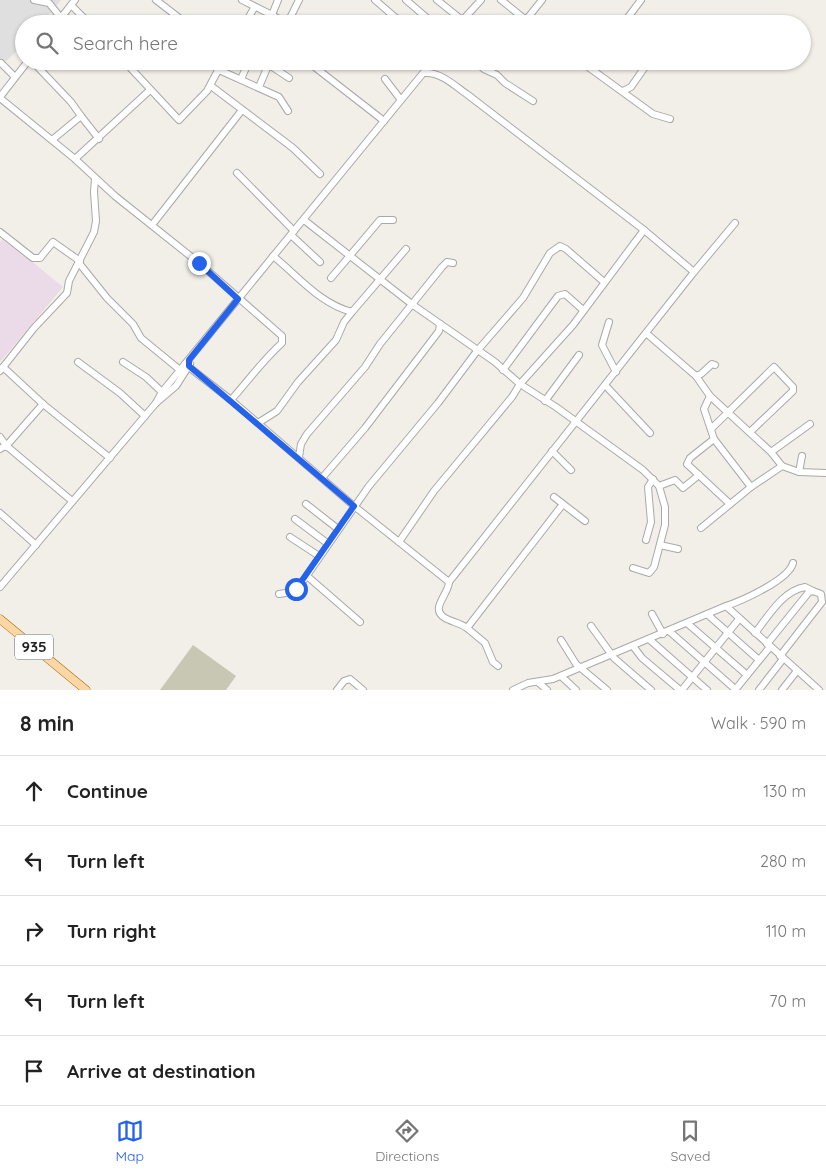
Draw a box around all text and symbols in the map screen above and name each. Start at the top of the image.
search box [15,15,811,70]
icon: search [33,29,61,57]
text: Search here [73,31,178,55]
route end [188,252,211,275]
route start [285,578,308,601]
road number: 935 [15,634,53,660]
text: 8 min [20,710,74,736]
text: Walk · 590 m [711,713,806,733]
icon: ahead [20,777,48,805]
text: Continue [67,779,148,803]
text: 130 m [763,781,806,801]
icon: left [20,847,48,875]
text: Turn left [67,849,145,873]
text: 280 m [760,851,806,871]
icon: right [20,917,48,945]
text: Turn right [67,919,156,943]
text: 110 m [766,921,806,941]
icon: left [20,987,48,1015]
text: Turn left [67,989,145,1013]
text: 70 m [769,991,806,1011]
icon: arrive [20,1057,48,1085]
text: Arrive at destination [67,1059,256,1083]
tab: Map [116,1117,144,1165]
tab: Directions [375,1117,439,1165]
tab: Saved [670,1117,710,1165]

